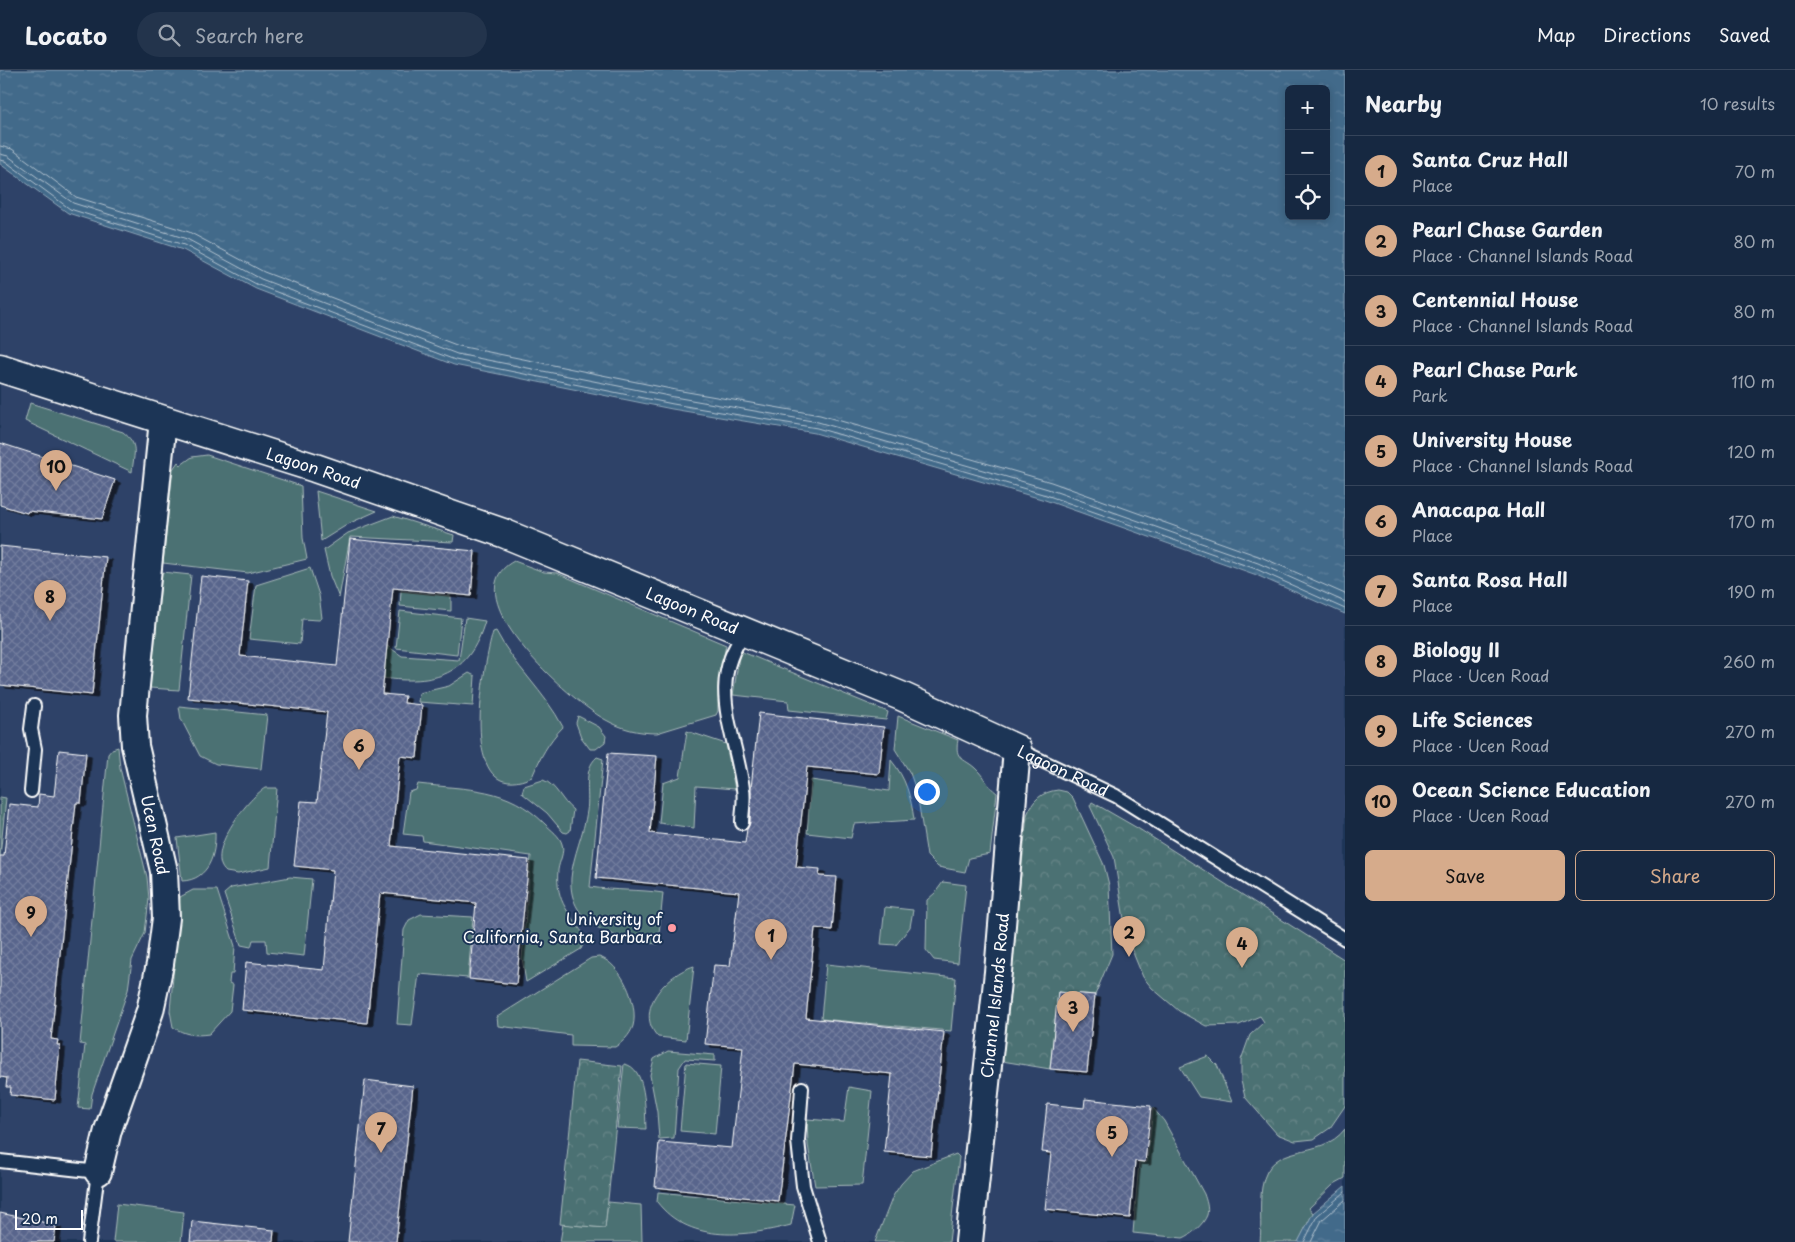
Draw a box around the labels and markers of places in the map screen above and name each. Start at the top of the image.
pin: 10 [40,450,72,491]
pin: 8 [34,580,66,621]
pin: 6 [343,729,375,770]
pin: 9 [15,896,47,937]
place label: University of California, Santa Barbara [463,906,664,948]
pin: 2 [1113,916,1145,957]
pin: 1 [755,919,787,960]
marker: University of California, Santa Barbara [666,922,678,934]
pin: 4 [1226,927,1258,968]
pin: 3 [1057,991,1089,1032]
pin: 7 [365,1112,397,1153]
pin: 5 [1096,1116,1128,1157]

